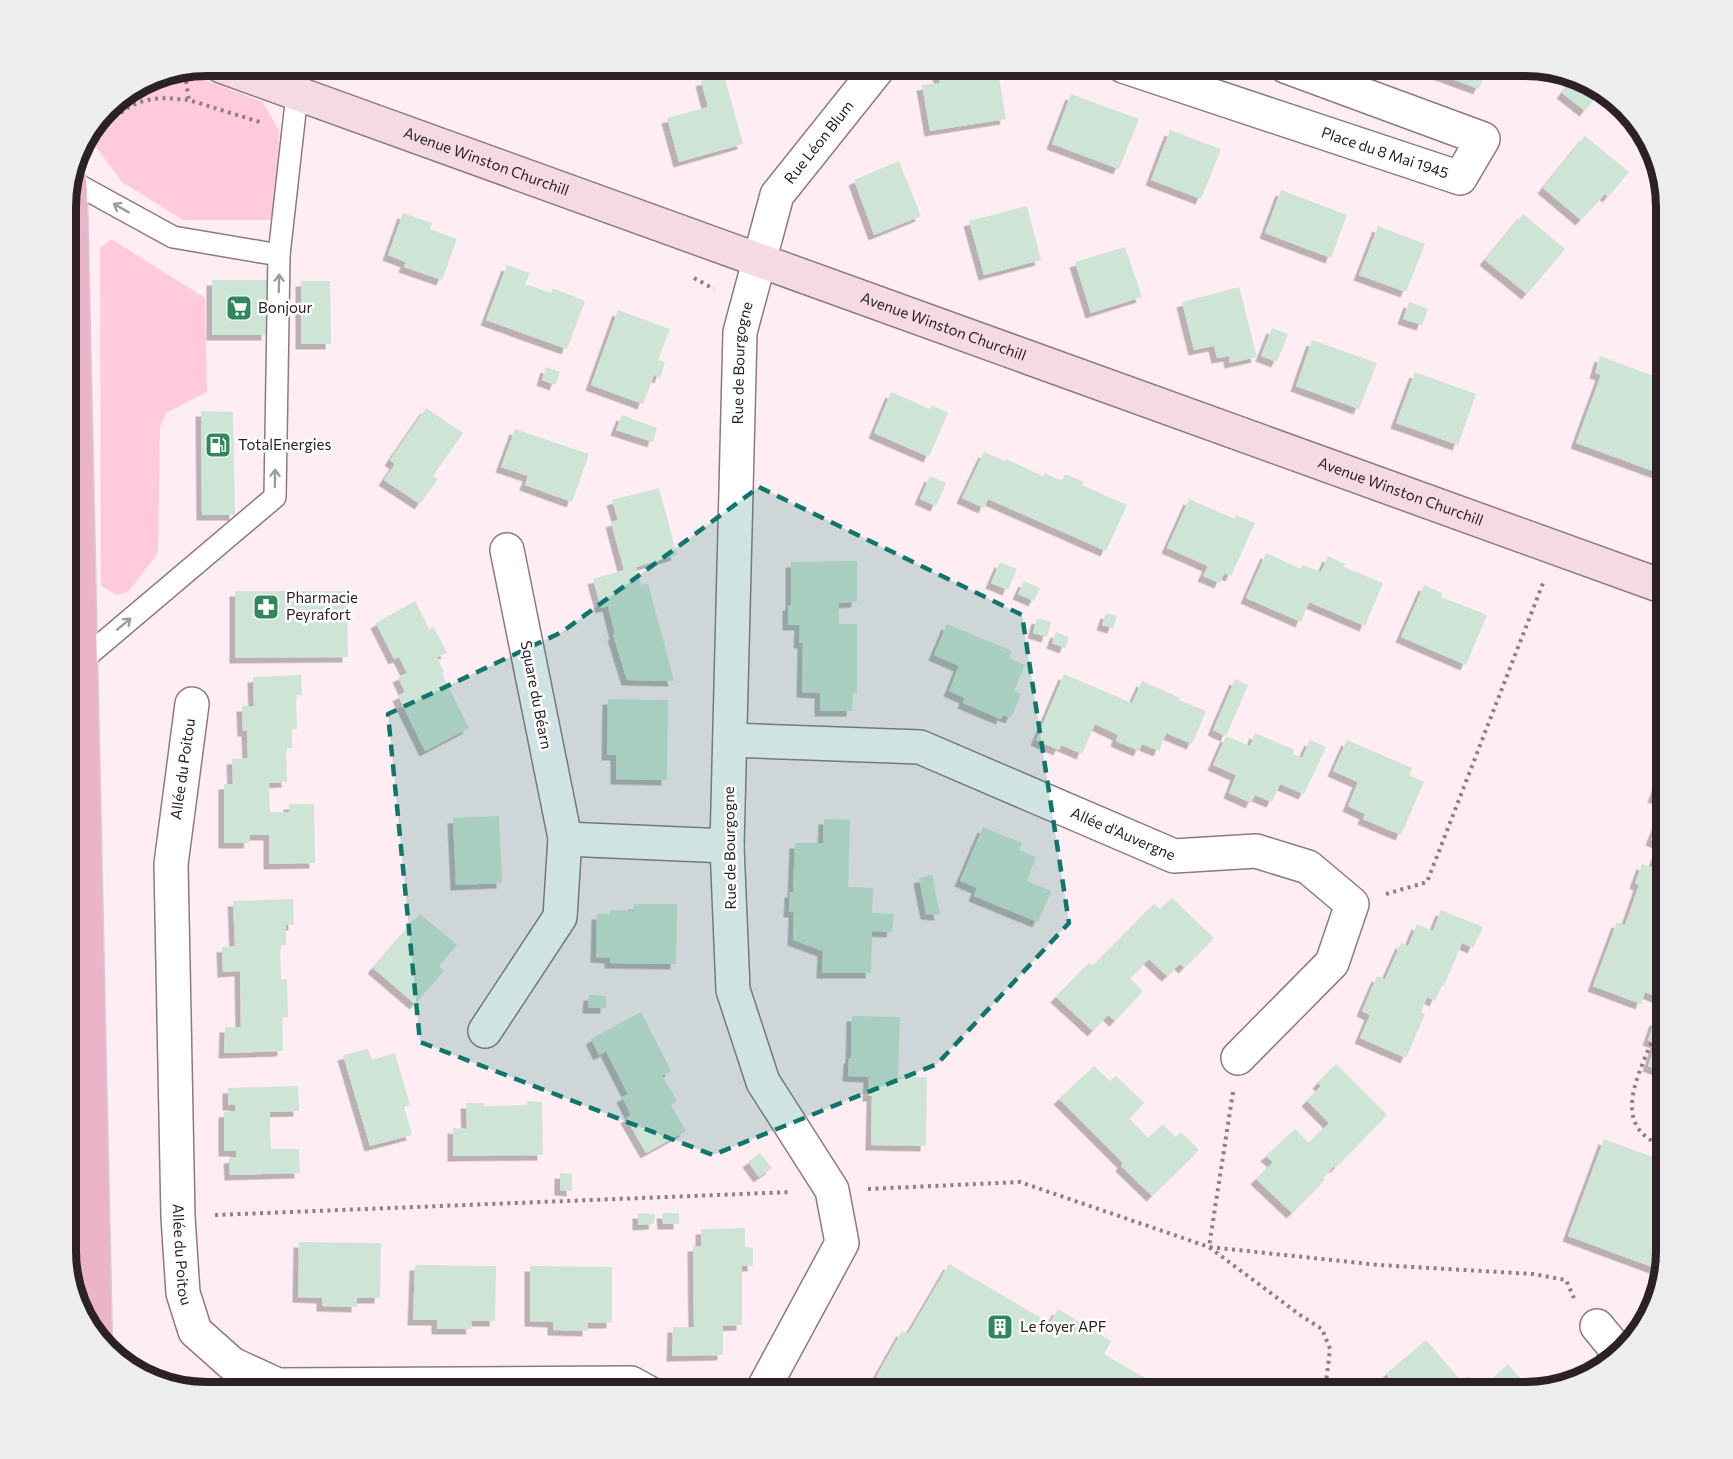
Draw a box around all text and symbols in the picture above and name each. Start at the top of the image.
street label: Rue Léon Blum [780,97,857,187]
street label: Avenue Winston Churchill [401,123,572,199]
street label: Place du 8 Mai 1945 [1319,123,1451,182]
one-way arrow [113,202,130,214]
one-way arrow [273,274,285,294]
street label: Avenue Winston Churchill [859,288,1029,364]
supermarket icon: Bonjour [224,293,254,323]
place label: Bonjour [258,298,312,316]
street label: Rue de Bourgogne [728,299,756,424]
fuel station icon: TotalEnergies [203,430,233,460]
place label: TotalEnergies [238,435,331,453]
street label: Avenue Winston Churchill [1316,453,1486,529]
one-way arrow [269,469,281,489]
place label: Pharmacie Peyrafort [286,588,358,623]
pharmacy icon: Pharmacie Peyrafort [251,592,281,622]
one-way arrow [116,618,132,631]
street label: Square du Béarn [518,639,556,751]
street label: Allée du Poitou [166,717,198,821]
street label: Rue de Bourgogne [719,786,739,910]
street label: Allée d'Auvergne [1068,803,1179,864]
street label: Allée du Poitou [170,1203,196,1307]
building icon: Le foyer APF [985,1312,1015,1342]
place label: Le foyer APF [1020,1317,1106,1335]

